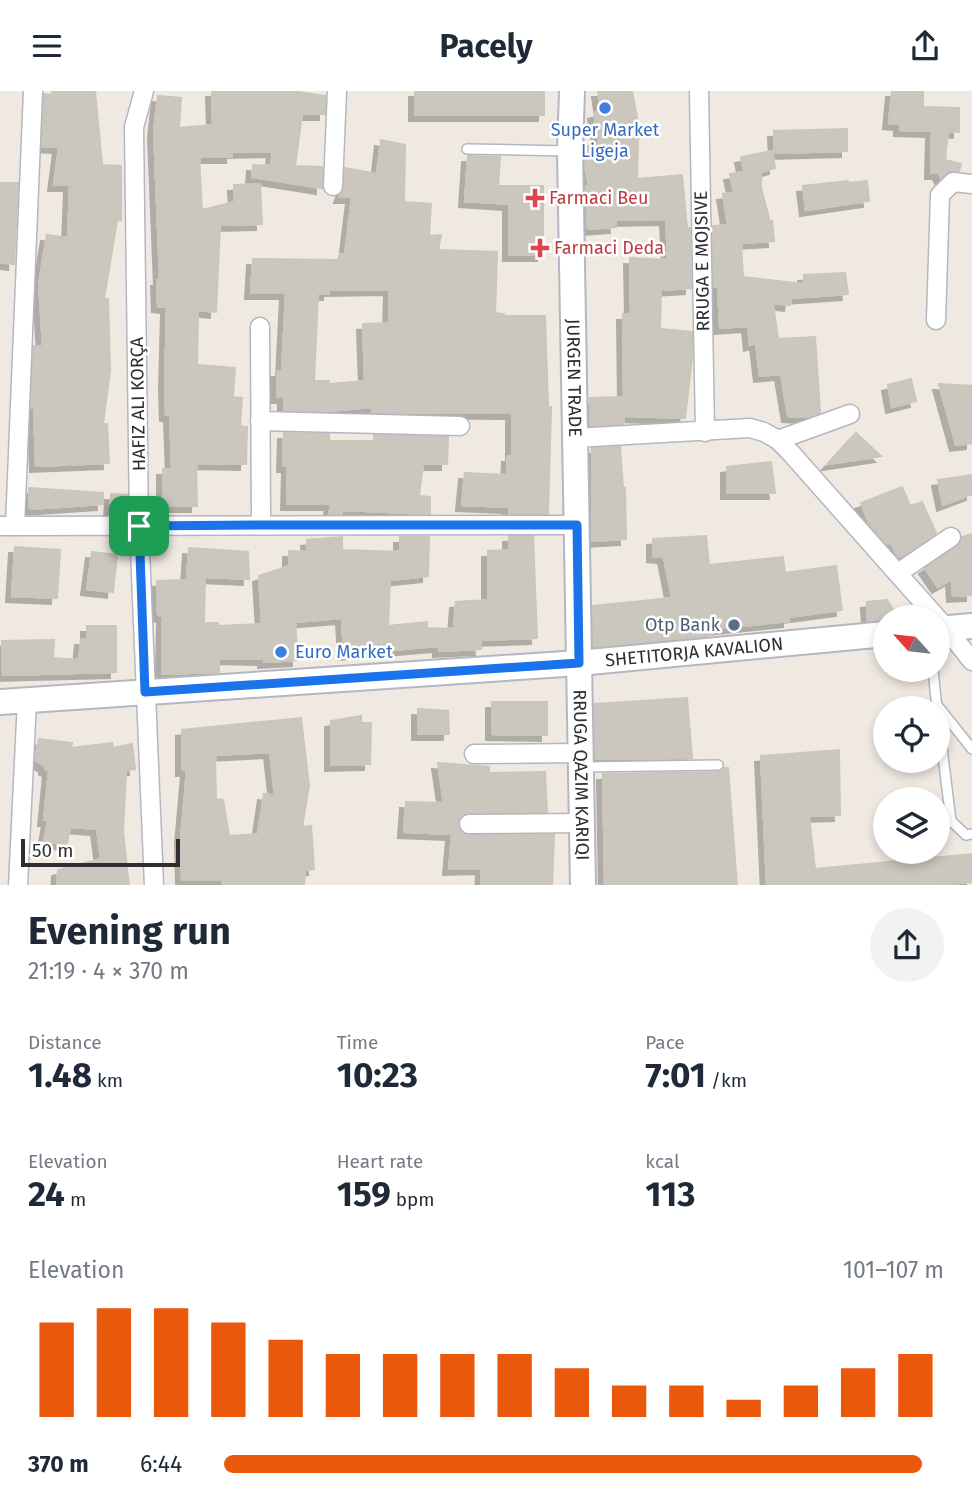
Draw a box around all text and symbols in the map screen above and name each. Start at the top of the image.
icon: menu [28,27,66,65]
text: Pacely [439,27,533,65]
icon: share [906,27,944,65]
marker: Super Market Ligeja [597,100,613,116]
place label: Super Market Ligeja [551,119,660,162]
place label: Farmaci Beu [549,187,648,209]
marker: Farmaci Beu [527,190,543,206]
street label: RRUGA E MOJSIVE [690,190,714,332]
place label: Farmaci Deda [554,237,664,259]
marker: Farmaci Deda [532,240,548,256]
street label: JURGEN TRADE [562,319,586,437]
street label: HAFIZ ALI KORÇA [126,336,150,471]
pin [109,496,169,556]
icon: arrive [120,507,158,545]
north arrow [873,605,950,683]
map controls [873,605,950,864]
place label: Otp Bank [645,614,721,636]
marker: Otp Bank [726,617,742,633]
street label: SHETITORJA KAVALION [604,633,784,671]
place label: Euro Market [295,641,393,663]
marker: Euro Market [273,644,289,660]
street label: RRUGA QAZIM KARIQI [569,689,594,861]
button: locate [873,696,950,773]
button: layers [873,787,950,864]
scale bar [21,837,180,868]
text: 50 m [32,839,73,862]
text: Evening run [28,908,231,954]
button: share [870,908,944,982]
text: 21:19 · 4 × 370 m [28,957,189,985]
text: Distance [28,1031,102,1054]
text: Time [337,1031,378,1054]
text: Pace [645,1031,685,1054]
text: 1.48 [28,1054,92,1096]
text: 10:23 [337,1054,418,1096]
text: 7:01 [645,1054,706,1096]
text: km [92,1069,123,1092]
text: /km [706,1069,747,1092]
text: Elevation [28,1150,108,1173]
text: Heart rate [337,1150,423,1173]
text: kcal [645,1150,680,1173]
text: 24 [28,1173,65,1215]
text: 159 [337,1173,391,1215]
text: 113 [645,1173,695,1215]
text: m [65,1188,86,1211]
text: bpm [391,1188,435,1211]
text: Elevation [28,1256,124,1284]
text: 101–107 m [843,1256,944,1284]
text: 370 m [28,1450,89,1478]
text: 6:44 [140,1450,182,1478]

